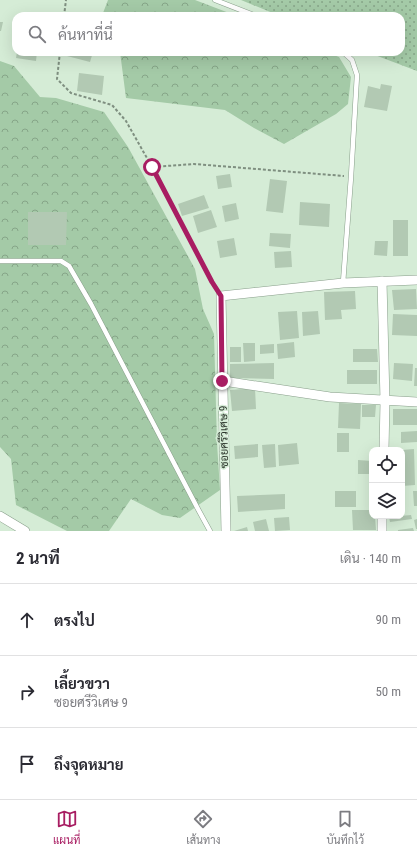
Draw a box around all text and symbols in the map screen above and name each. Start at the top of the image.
search box [12,12,405,56]
icon: search [26,23,48,45]
text: ค้นหาที่นี่ [58,26,113,44]
route start [143,158,161,176]
route end [213,372,231,390]
street label: ซอยศรีวิเศษ 9 [215,406,231,468]
map controls [369,447,405,519]
button: locate [369,447,405,483]
button: layers [369,483,405,519]
text: 2 นาที [16,548,60,568]
text: เดิน · 140 m [340,551,401,566]
icon: ahead [16,609,38,631]
text: ตรงไป [54,612,95,630]
text: 90 m [375,612,401,627]
text: เลี้ยวขวา [54,675,110,693]
icon: right [16,681,38,703]
text: 50 m [375,684,401,699]
text: ซอยศรีวิเศษ 9 [54,695,128,710]
icon: arrive [16,753,38,775]
text: ถึงจุดหมาย [54,756,124,774]
tab: แผนที่ [53,808,80,847]
tab: เส้นทาง [186,808,221,847]
tab: บันทึกไว้ [326,808,364,847]

